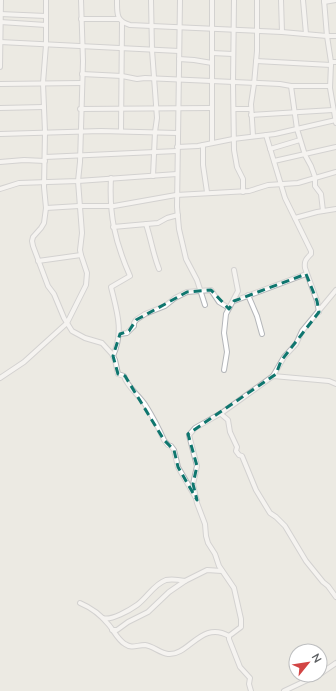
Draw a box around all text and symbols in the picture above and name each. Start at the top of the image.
north arrow [288,643,328,683]
text: N [308,651,325,666]

